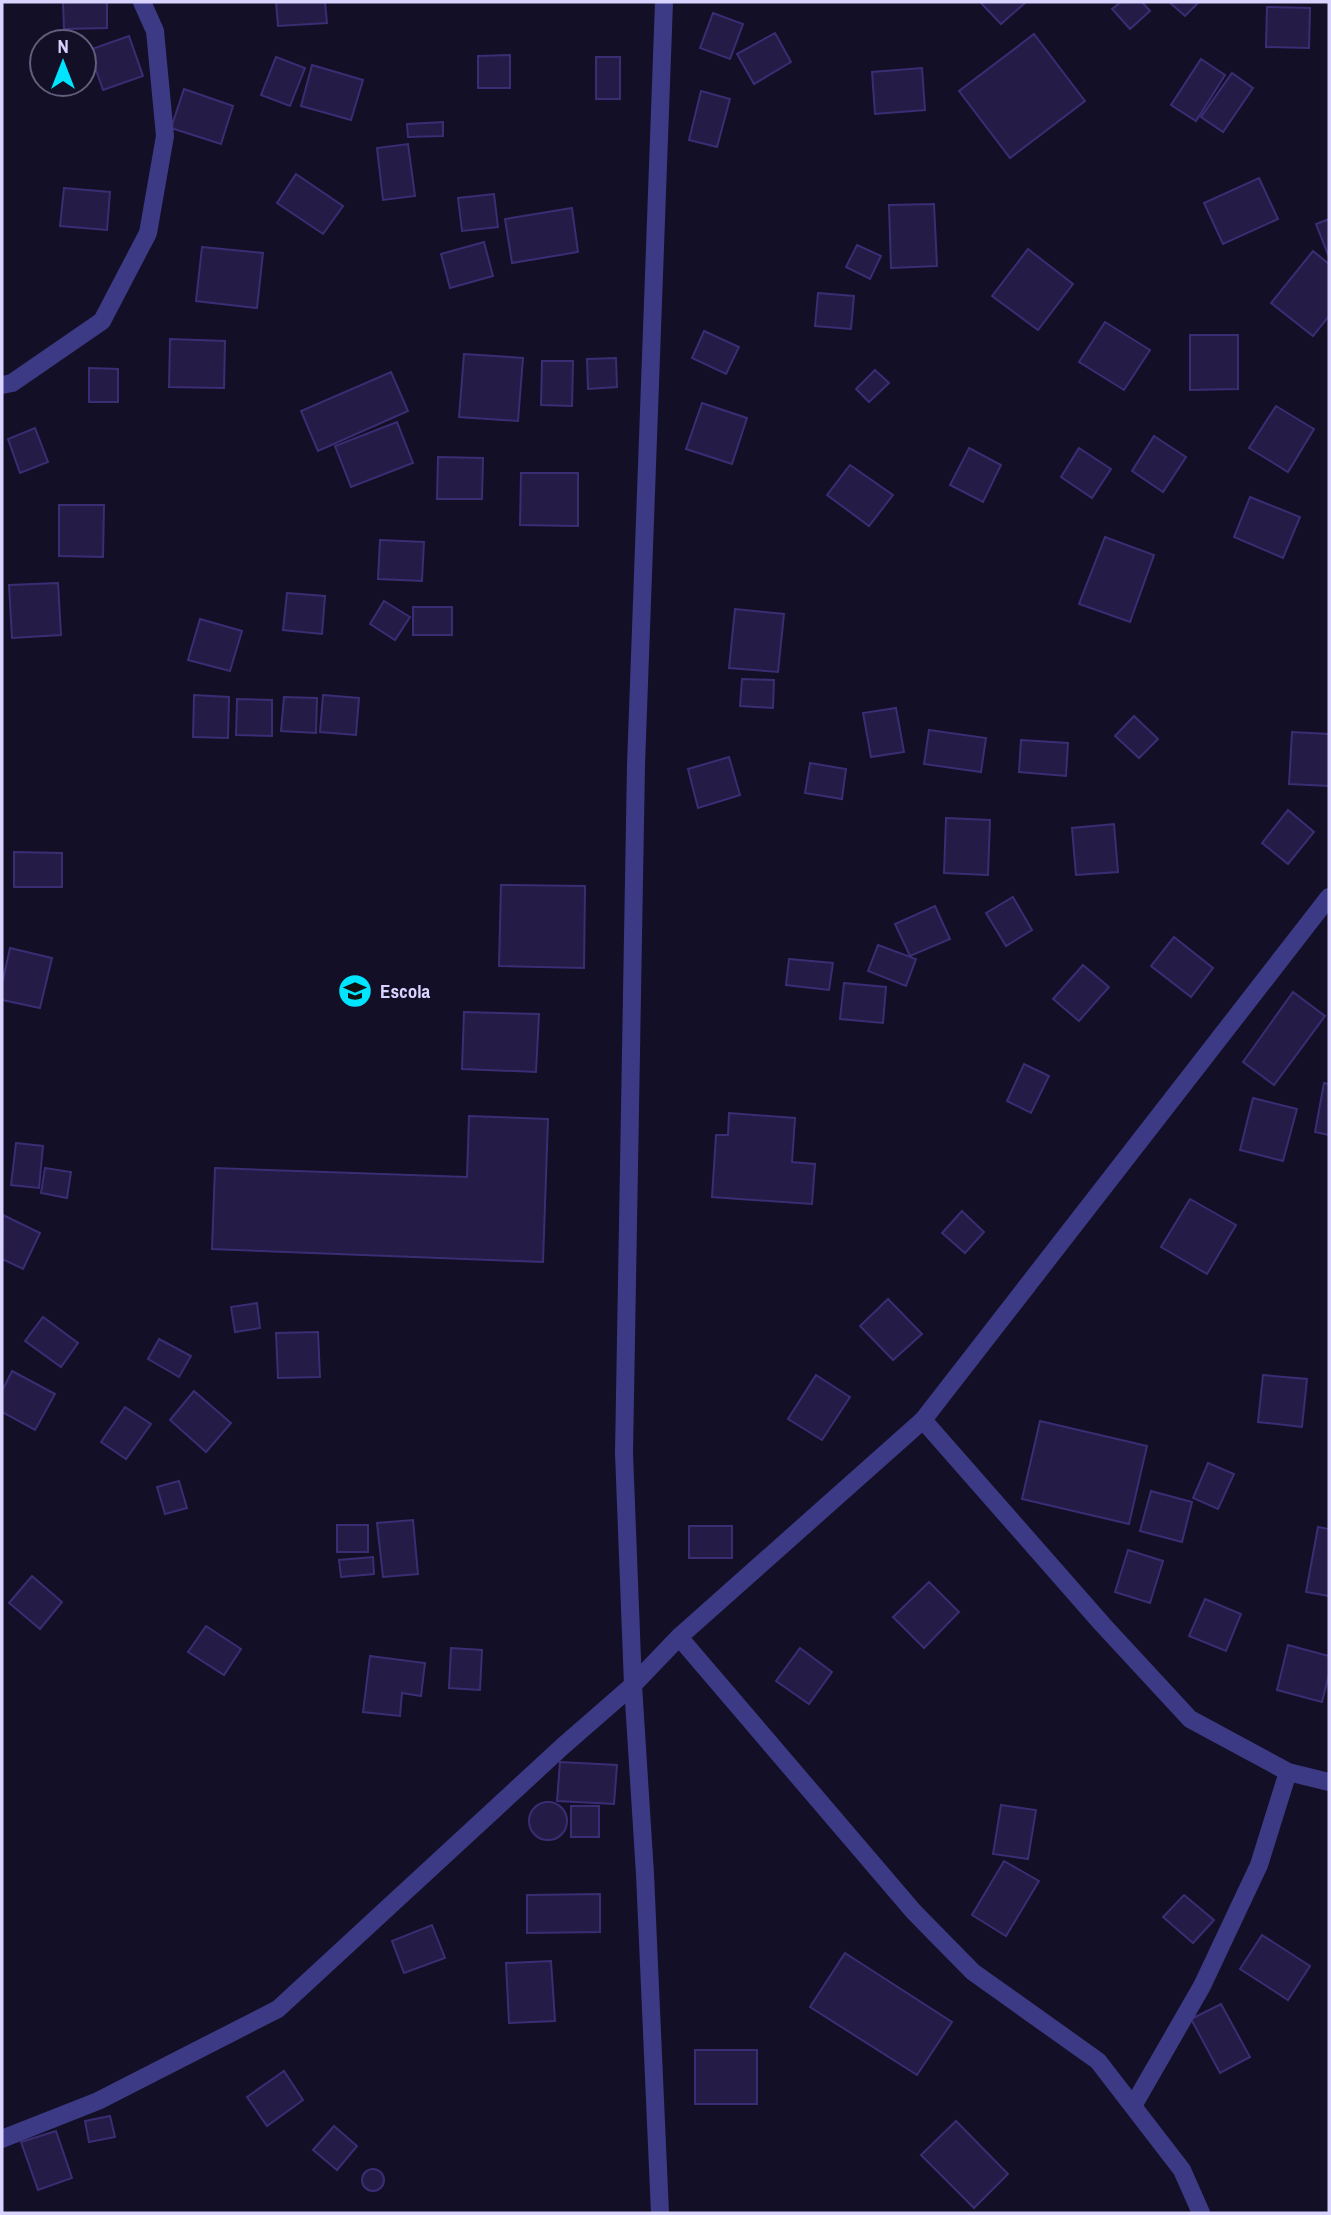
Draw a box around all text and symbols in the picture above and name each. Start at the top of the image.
north arrow [28,28,98,98]
text: N [57,33,69,59]
school or university icon: Escola [336,972,374,1010]
place label: Escola [380,978,431,1004]

